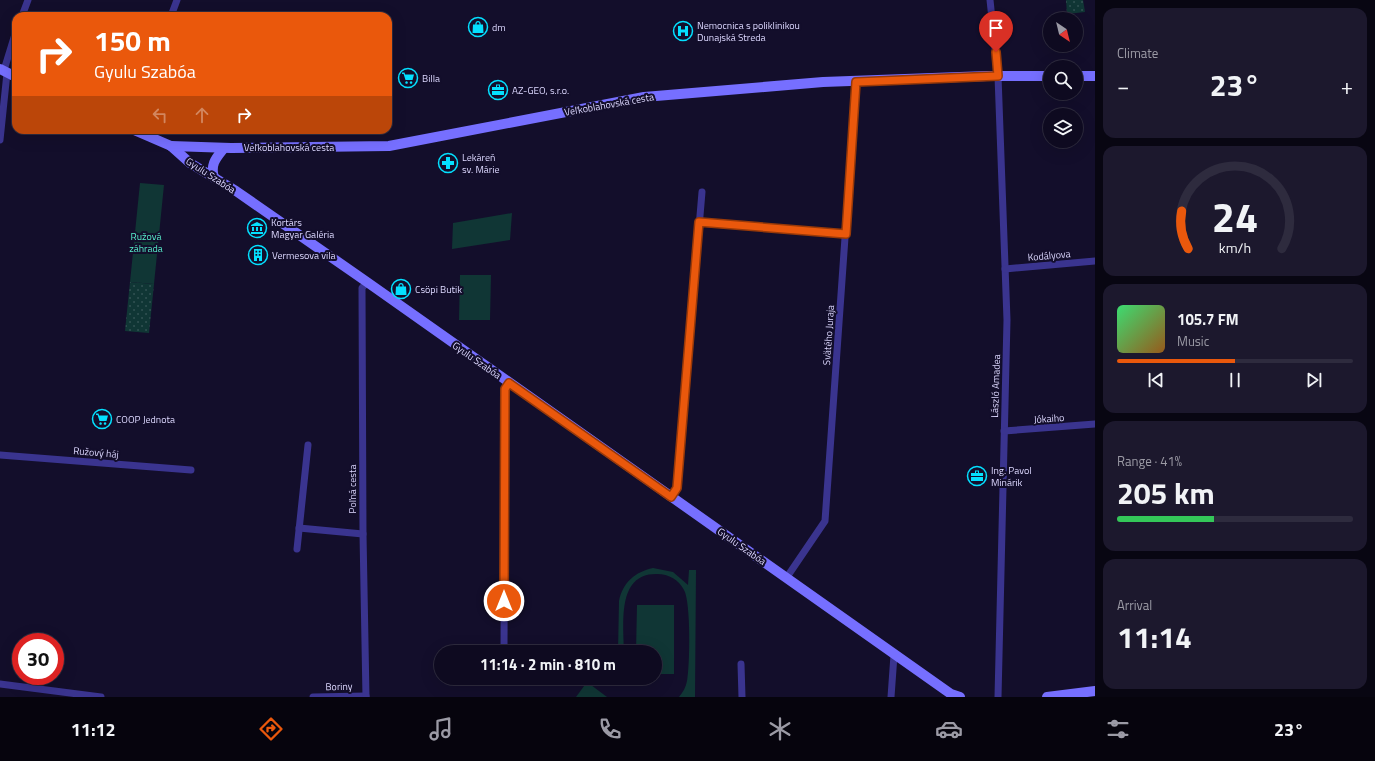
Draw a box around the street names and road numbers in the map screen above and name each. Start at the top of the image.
street label: Veľkoblahovská cesta [563,89,655,120]
street label: Veľkoblahovská cesta [244,140,334,155]
street label: Gyulu Szabóa [183,154,239,197]
street label: Kodályova [1027,246,1071,265]
street label: Svätého Juraja [819,304,838,366]
street label: Gyulu Szabóa [449,338,504,383]
street label: László Amadea [987,354,1004,418]
street label: Jókaiho [1033,410,1065,427]
street label: Ružový háj [73,443,119,462]
street label: Poľná cesta [345,465,360,513]
street label: Gyulu Szabóa [714,524,769,569]
street label: Boriny [325,679,353,694]

